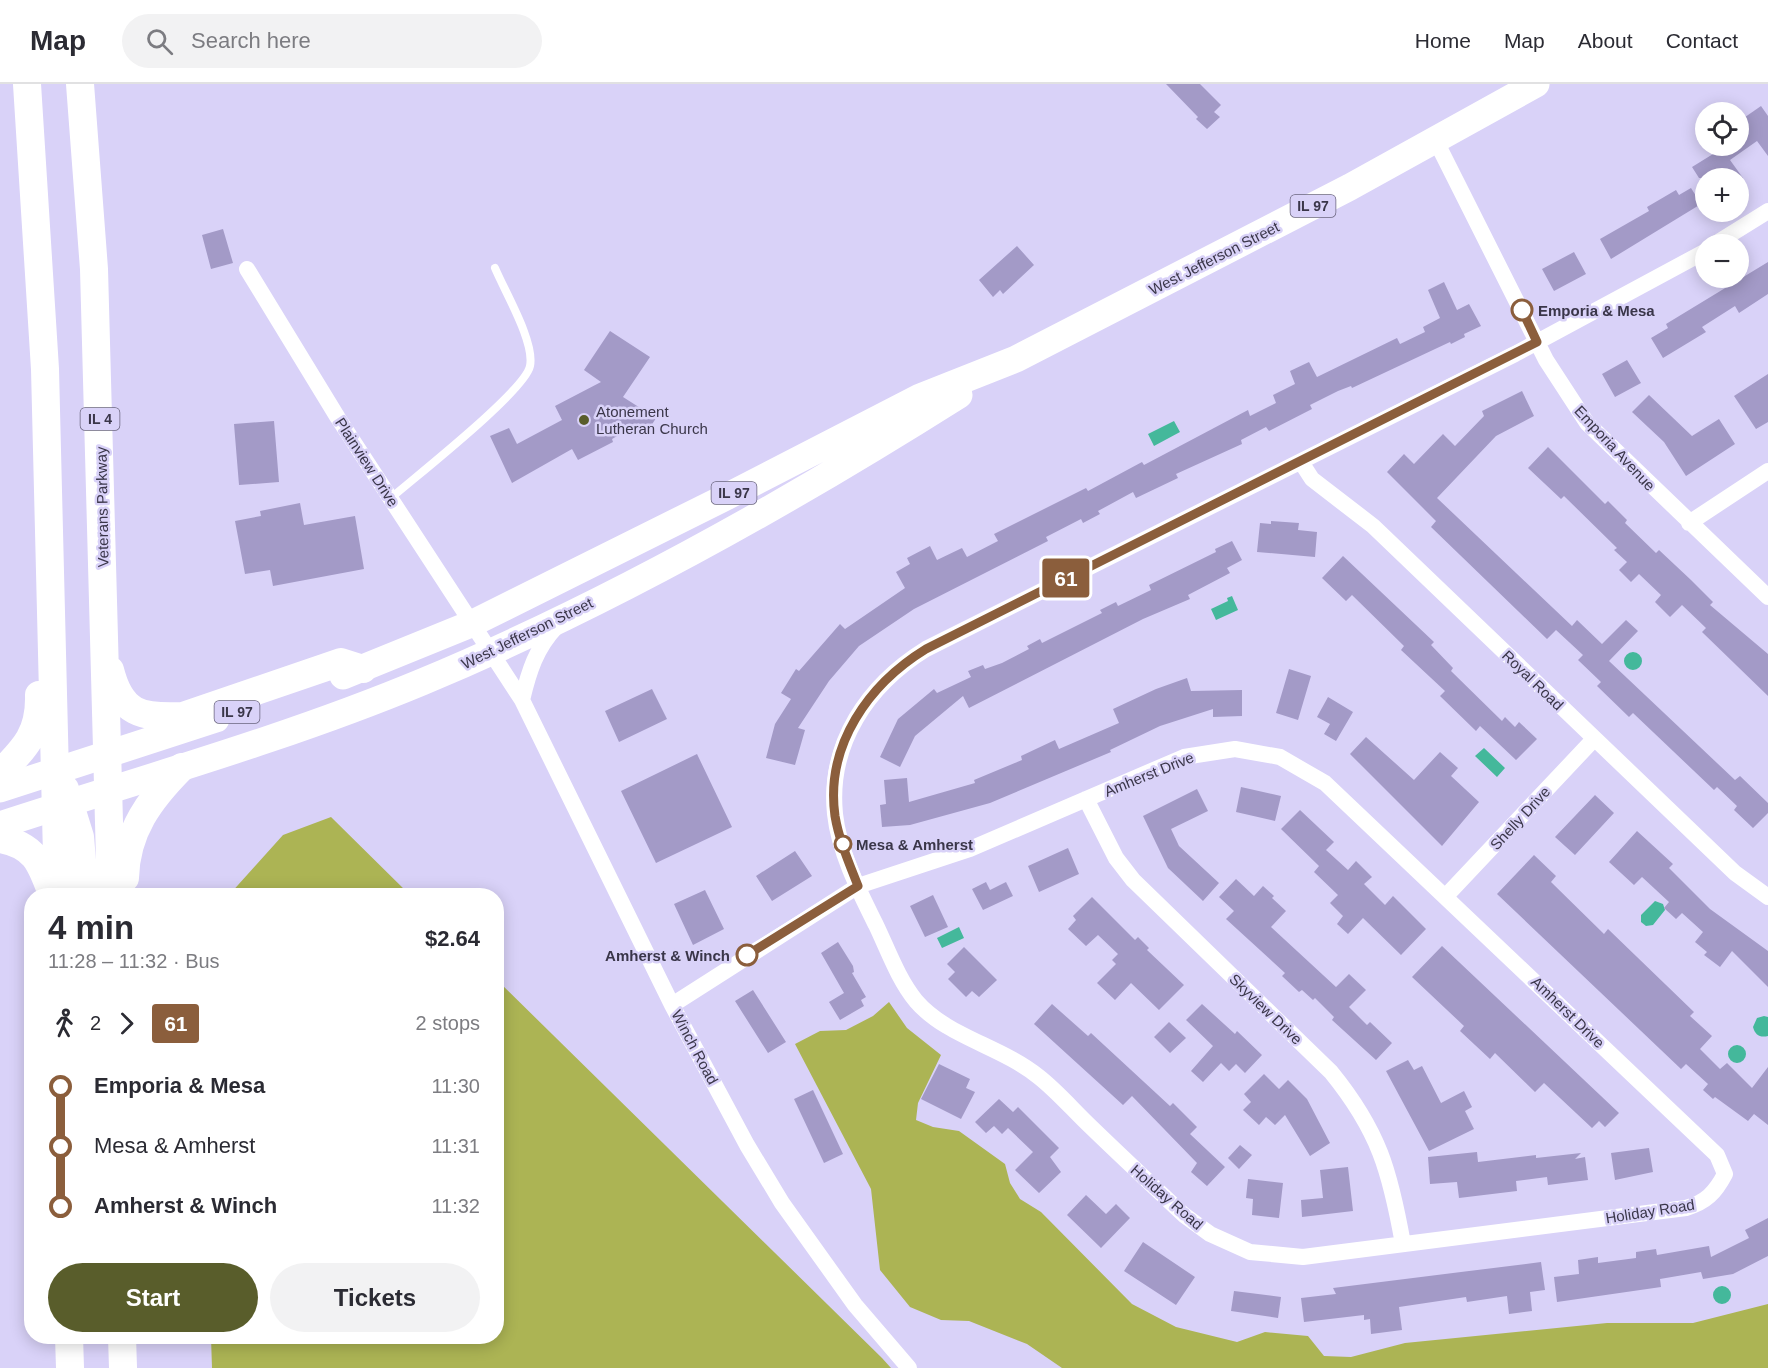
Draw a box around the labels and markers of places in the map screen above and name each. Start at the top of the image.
marker: Emporia & Mesa [1511,299,1533,321]
place label: Emporia & Mesa [1538,302,1655,319]
place label: Atonement Lutheran Church [596,403,708,437]
marker: Atonement Lutheran Church [577,413,591,427]
marker: Mesa & Amherst [834,835,852,853]
place label: Mesa & Amherst [856,836,973,853]
marker: Amherst & Winch [736,944,758,966]
place label: Amherst & Winch [605,947,730,964]

